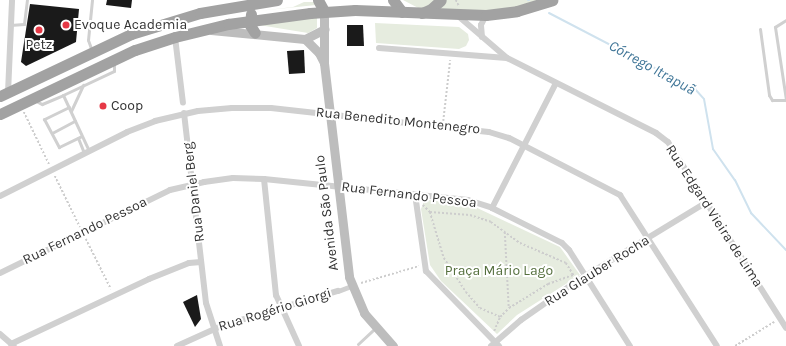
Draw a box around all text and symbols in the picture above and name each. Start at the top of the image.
place label: Evoque Academia [74,17,187,33]
marker: Evoque Academia [61,20,71,30]
marker: Petz [34,25,44,35]
place label: Petz [26,37,52,53]
water label: Córrego Itrapuã [605,37,699,99]
place label: Coop [111,98,143,114]
marker: Coop [98,101,108,111]
street label: Rua Benedito Montenegro [315,104,481,138]
street label: Rua Daniel Berg [180,141,208,243]
street label: Rua Edgard Vieira de Lima [662,142,766,290]
street label: Avenida São Paulo [312,154,342,272]
street label: Rua Fernando Pessoa [340,178,478,212]
street label: Rua Fernando Pessoa [20,194,150,268]
street label: Rua Glauber Rocha [541,232,653,310]
park label: Praça Mário Lago [445,263,553,279]
street label: Rua Rogério Giorgi [216,285,334,335]

